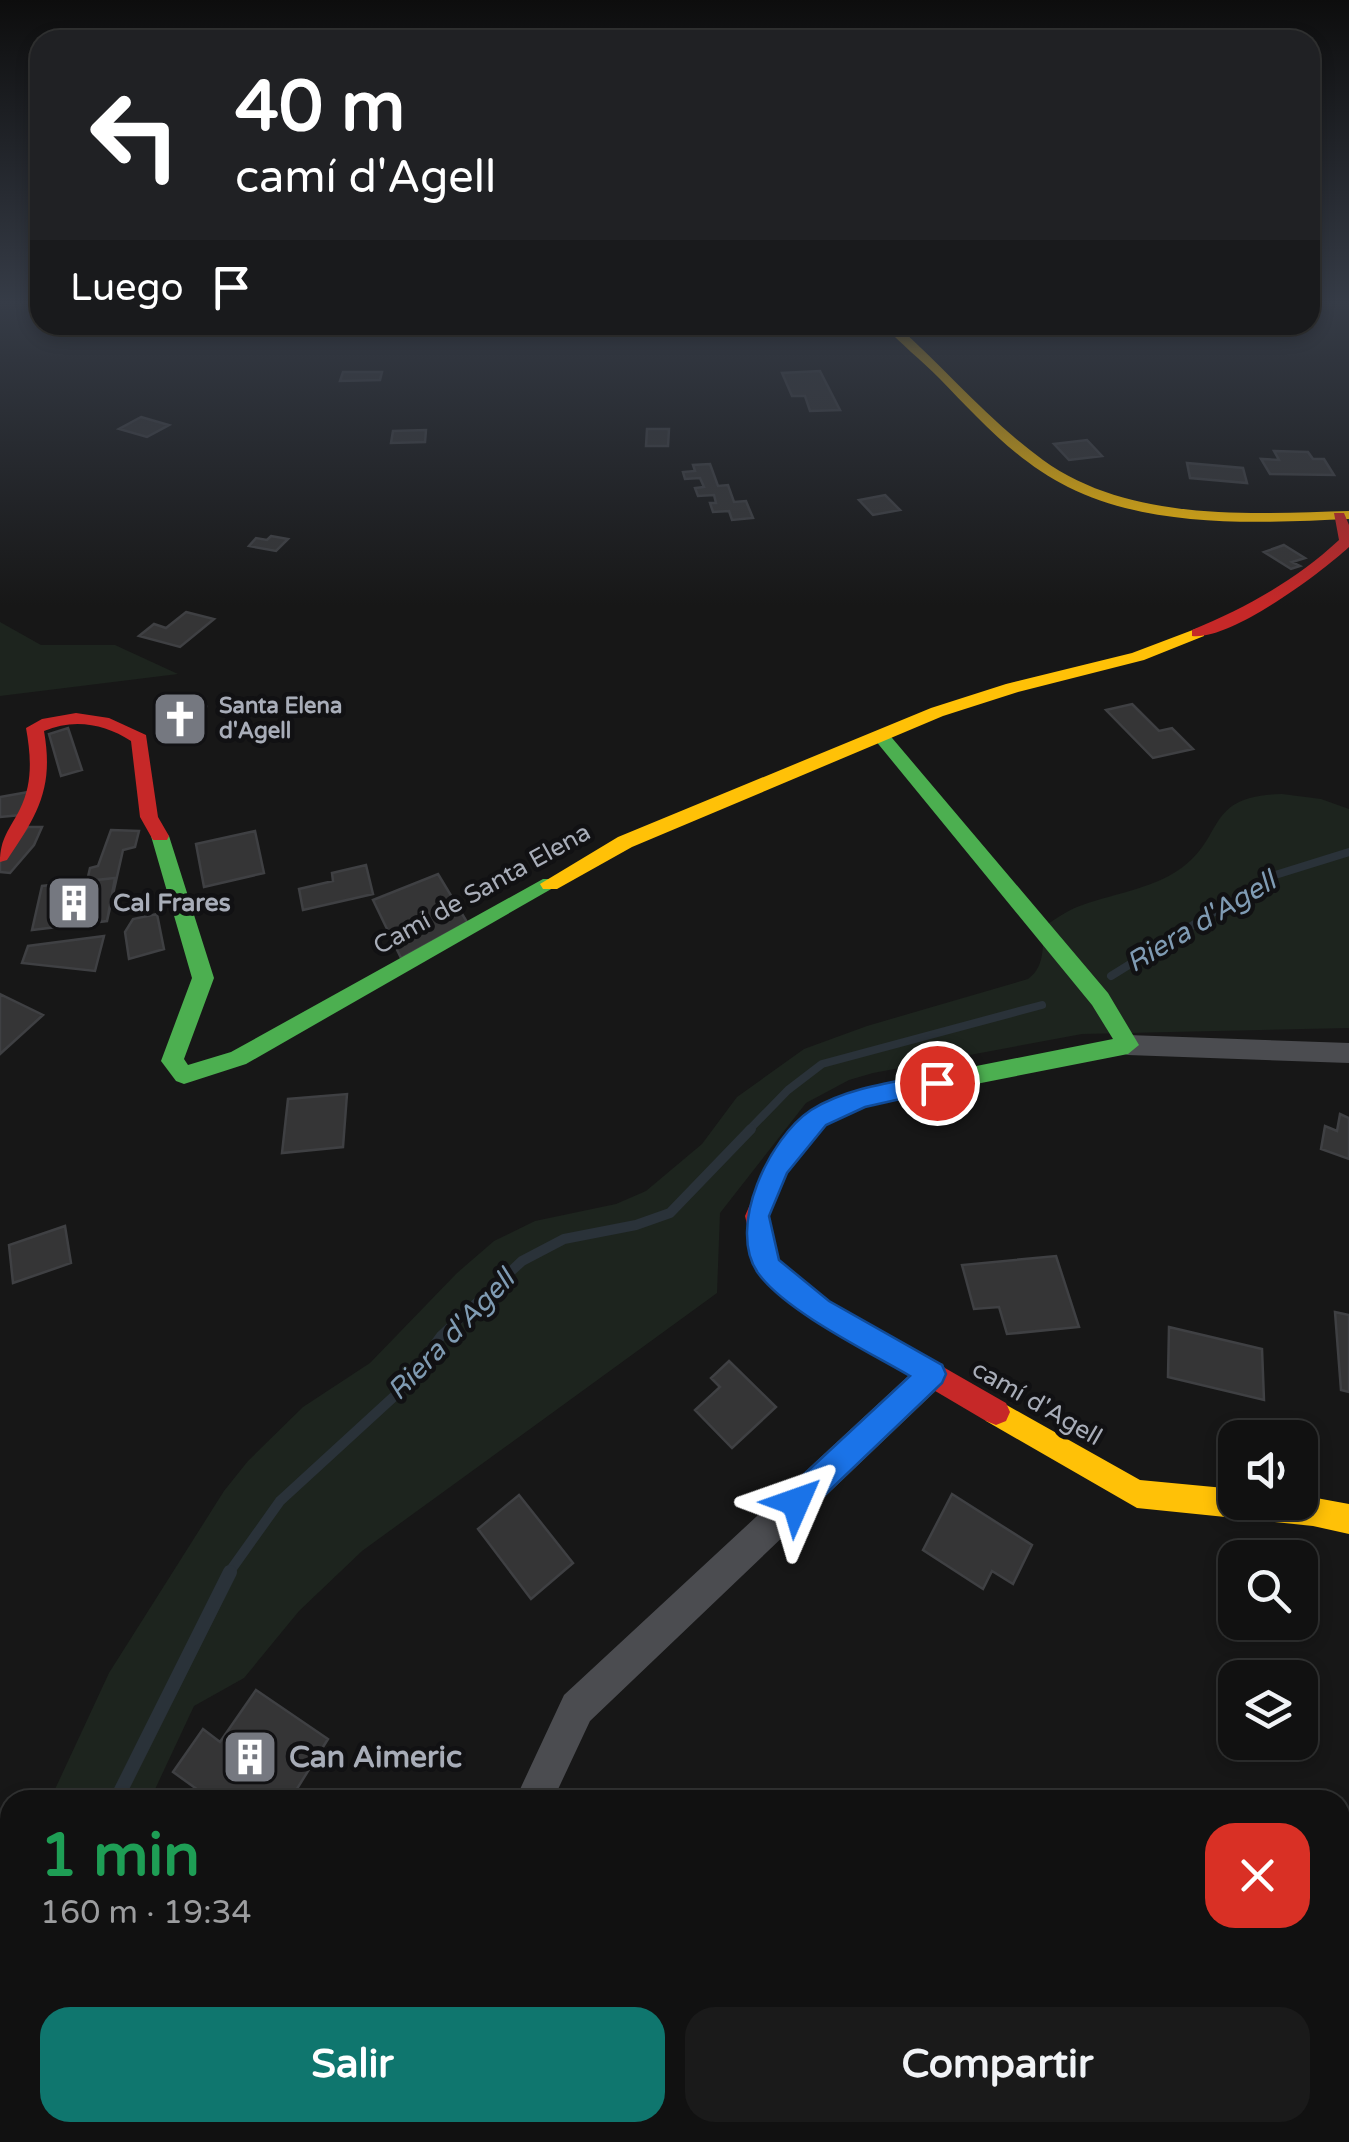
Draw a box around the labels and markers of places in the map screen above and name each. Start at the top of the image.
church icon: Santa Elena d'Agell [150,689,210,749]
place label: Santa Elena d'Agell [219,693,342,744]
building icon: Cal Frares [44,873,104,933]
place label: Cal Frares [113,888,231,918]
pin [895,1041,980,1126]
building icon: Can Aimeric [220,1727,280,1787]
place label: Can Aimeric [289,1739,462,1776]

